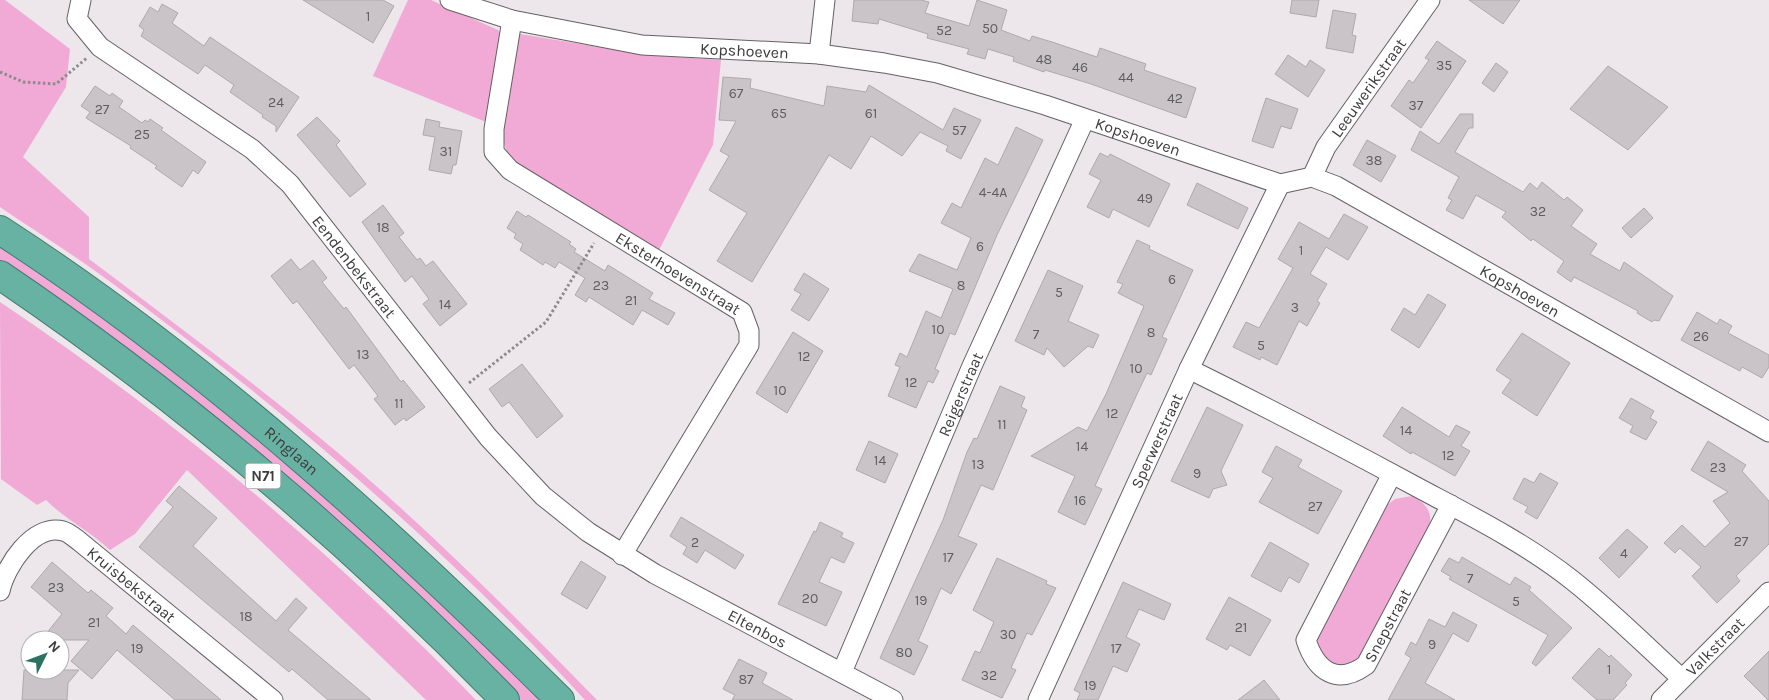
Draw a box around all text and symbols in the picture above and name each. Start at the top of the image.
house number: 1 [366,8,370,25]
house number: 50 [982,20,998,37]
house number: 52 [936,22,952,39]
street label: Leeuwerikstraat [1327,34,1410,141]
street label: Kopshoeven [700,38,789,62]
house number: 48 [1036,51,1052,68]
house number: 35 [1436,57,1452,74]
house number: 46 [1072,59,1088,76]
house number: 44 [1118,69,1134,86]
house number: 67 [729,85,744,102]
house number: 42 [1167,90,1183,107]
house number: 24 [268,94,284,111]
house number: 37 [1409,97,1424,114]
house number: 27 [95,101,110,118]
house number: 65 [771,105,787,122]
house number: 61 [865,105,877,122]
street label: Kopshoeven [1093,113,1183,159]
house number: 57 [952,122,967,139]
house number: 25 [134,126,150,143]
house number: 31 [440,143,452,160]
house number: 38 [1366,152,1382,169]
house number: 4-4A [979,184,1007,201]
house number: 49 [1137,190,1153,207]
house number: 32 [1530,203,1546,220]
street label: Eendenbekstraat [309,211,400,321]
house number: 18 [376,219,390,236]
street label: Eksterhoevenstraat [612,228,744,318]
house number: 6 [976,238,984,255]
house number: 1 [1299,242,1303,259]
street label: Kopshoeven [1477,260,1563,321]
house number: 6 [1168,271,1176,288]
house number: 23 [593,277,609,294]
house number: 8 [957,277,965,294]
house number: 5 [1055,284,1063,301]
house number: 21 [625,292,637,309]
house number: 14 [439,296,451,313]
house number: 3 [1291,299,1299,316]
house number: 10 [932,321,944,338]
house number: 8 [1147,324,1155,341]
house number: 7 [1033,326,1040,343]
house number: 26 [1693,328,1709,345]
house number: 5 [1257,337,1265,354]
house number: 13 [357,346,369,363]
house number: 12 [798,348,810,365]
street label: Reigerstraat [934,349,987,439]
house number: 10 [1130,360,1142,377]
house number: 12 [905,374,917,391]
house number: 10 [774,382,786,399]
street label: Sperwerstraat [1126,390,1186,491]
house number: 11 [394,395,404,412]
house number: 12 [1106,405,1118,422]
house number: 11 [997,416,1007,433]
street label: Ringlaan [261,422,323,479]
house number: 14 [1400,422,1412,439]
house number: 14 [1076,438,1088,455]
house number: 12 [1442,447,1454,464]
house number: 14 [874,452,886,469]
house number: 13 [972,456,984,473]
house number: 23 [1710,459,1726,476]
road number: N71 [246,464,280,488]
house number: 9 [1193,465,1201,482]
house number: 16 [1074,492,1086,509]
house number: 27 [1308,498,1323,515]
house number: 27 [1734,533,1749,550]
house number: 2 [691,534,699,551]
street label: Kruisbekstraat [83,542,180,626]
house number: 4 [1620,545,1628,562]
house number: 17 [942,549,954,566]
house number: 7 [1467,570,1474,587]
house number: 23 [48,579,64,596]
street label: Snepstraat [1360,585,1414,665]
house number: 20 [802,590,818,607]
house number: 19 [915,592,927,609]
house number: 5 [1512,593,1520,610]
street label: Eltenbos [725,605,790,652]
house number: 18 [239,608,253,625]
street label: Valkstraat [1682,613,1748,679]
house number: 21 [88,614,100,631]
house number: 21 [1235,619,1247,636]
house number: 30 [1000,626,1016,643]
north arrow [20,630,70,680]
house number: 9 [1428,636,1436,653]
text: N [45,637,64,656]
house number: 19 [131,640,143,657]
house number: 17 [1110,640,1122,657]
house number: 80 [896,644,912,661]
house number: 1 [1607,661,1611,678]
house number: 32 [981,667,997,684]
house number: 87 [738,671,754,688]
house number: 19 [1084,677,1096,694]

